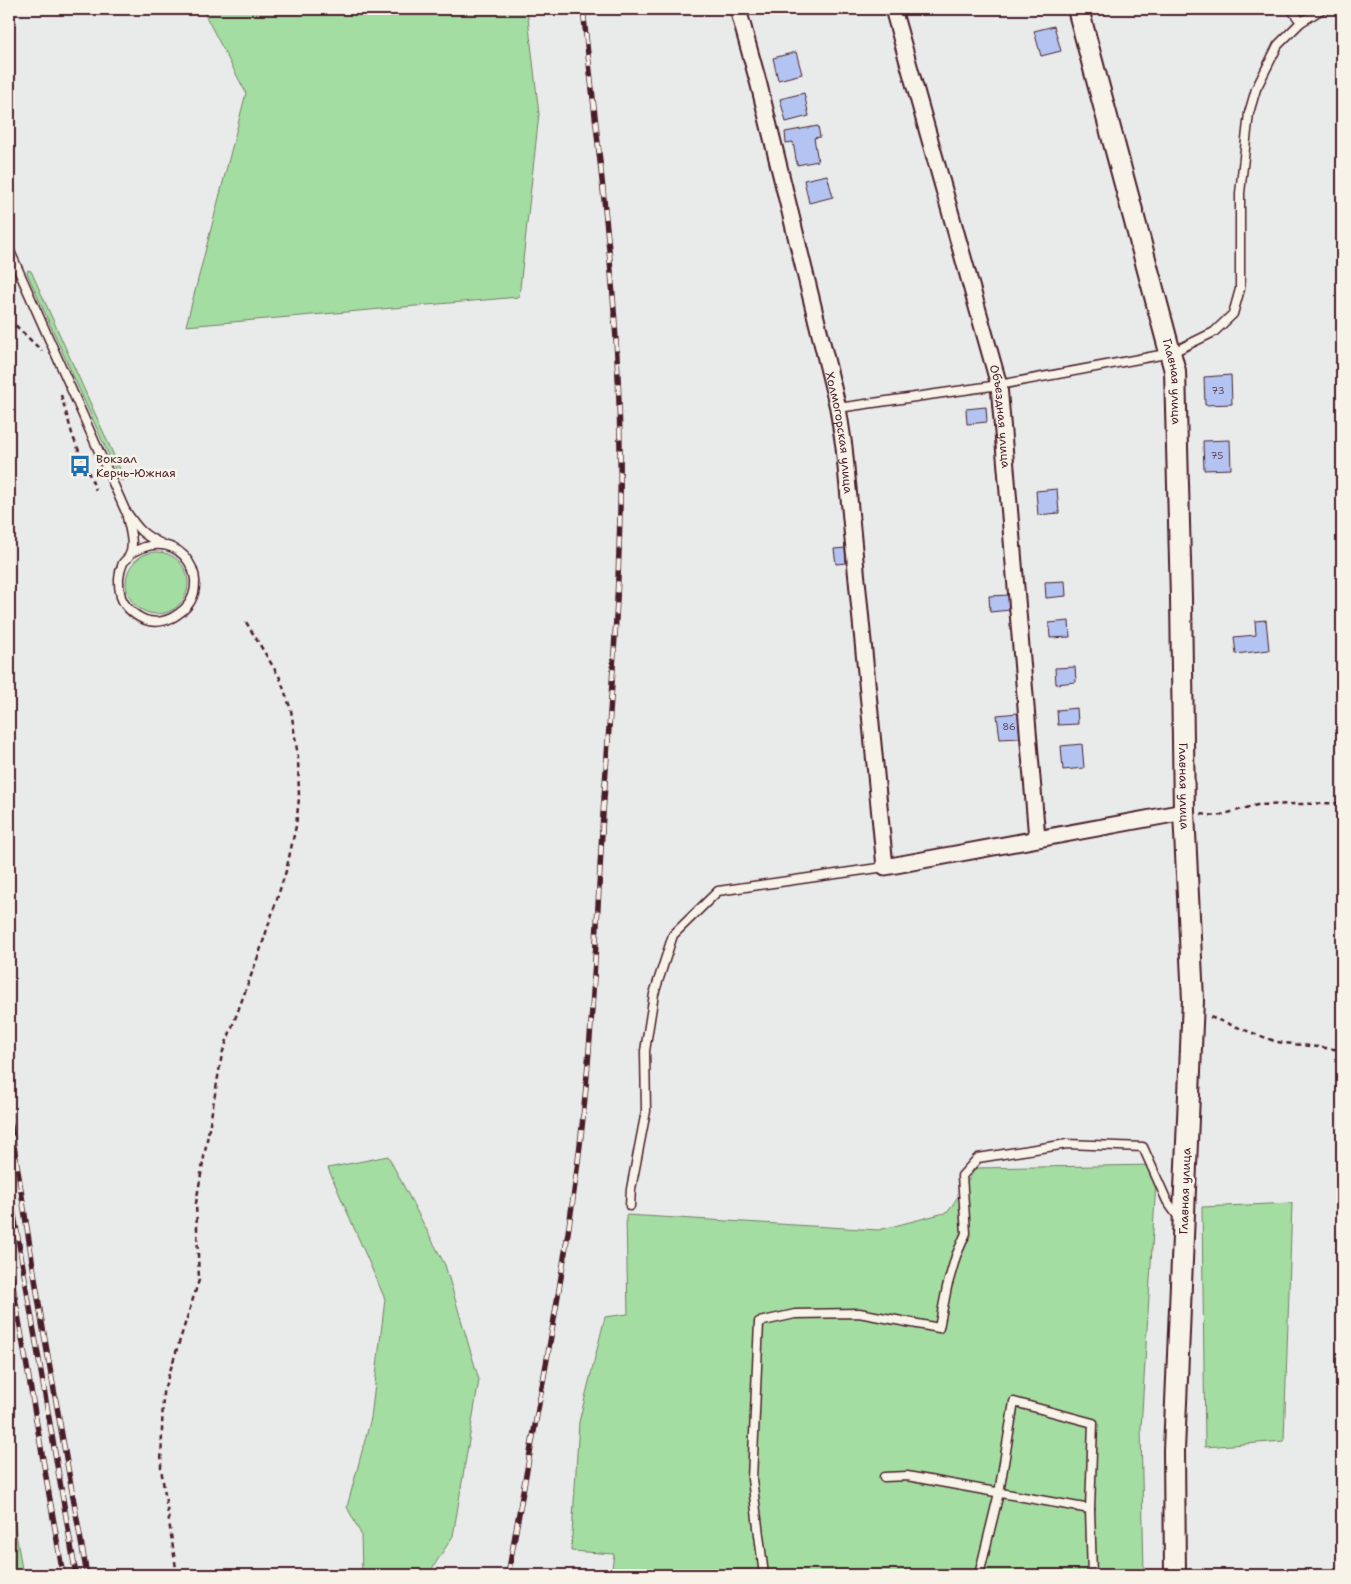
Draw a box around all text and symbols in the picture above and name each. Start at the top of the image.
street label: Главная улица [1159,337,1184,425]
street label: Объездная улица [986,363,1014,469]
street label: Холмогорская улица [821,370,857,495]
house number: 73 [1211,384,1225,397]
house number: 75 [1211,449,1223,462]
place label: Вокзал Керчь-Южная [96,451,176,481]
bus stop icon: Вокзал Керчь-Южная [67,453,93,479]
house number: 86 [1002,720,1016,733]
street label: Главная улица [1175,743,1193,830]
street label: Главная улица [1175,1147,1195,1235]

